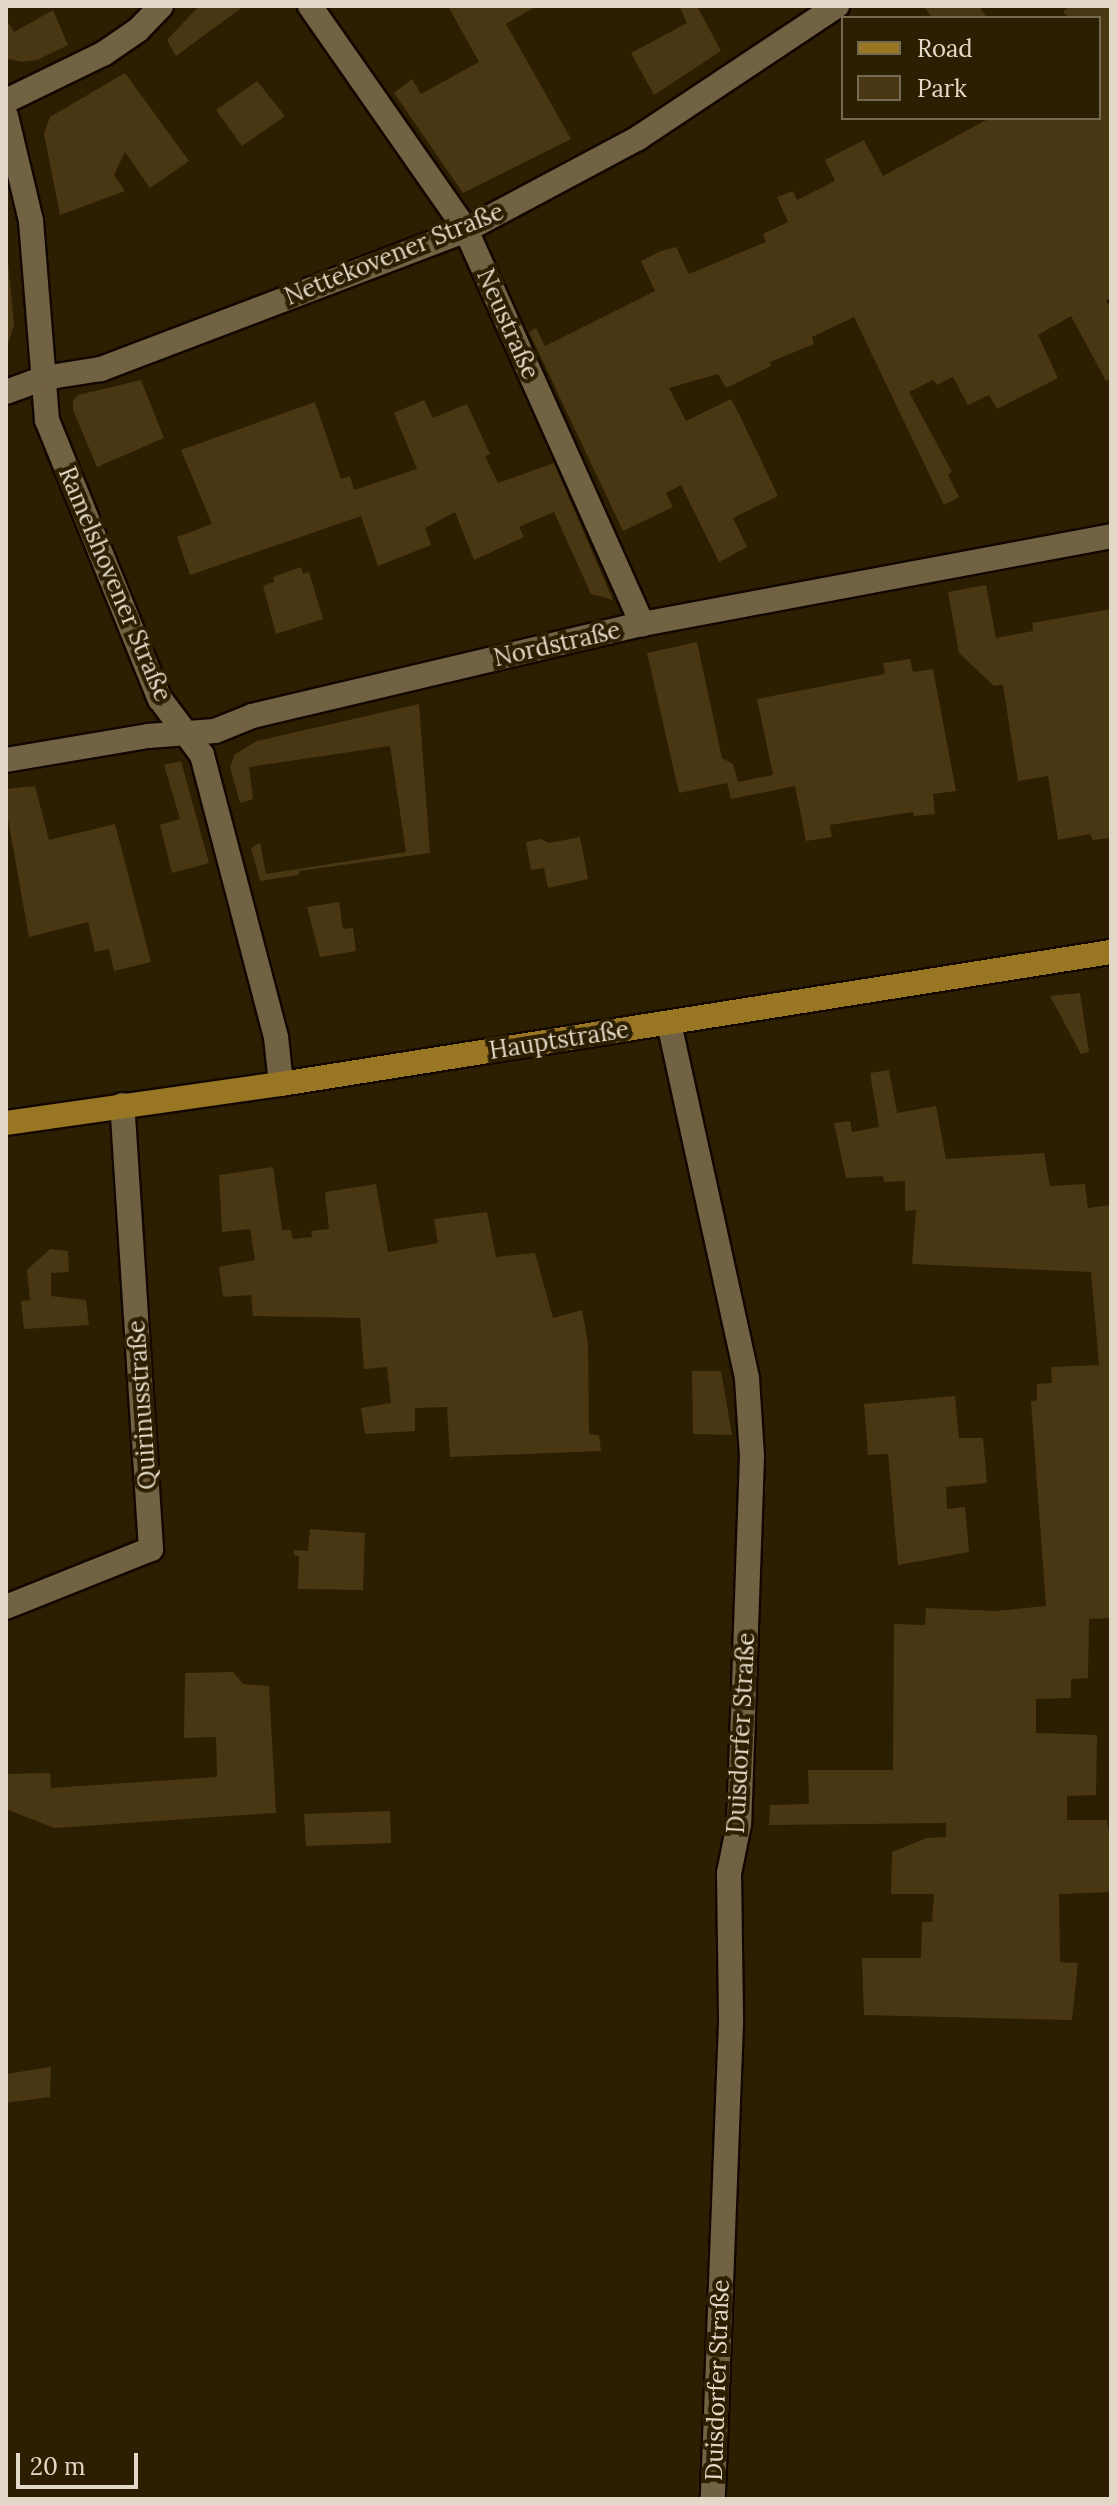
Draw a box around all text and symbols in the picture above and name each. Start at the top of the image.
legend [841,16,1101,120]
text: Road [917,33,973,64]
text: Park [917,73,967,104]
street label: Nettekovener Straße [280,197,508,311]
street label: Neustraße [471,264,545,384]
street label: Ramelshovener Straße [53,462,177,706]
street label: Nordstraße [491,615,623,673]
street label: Hauptstraße [487,1015,631,1065]
street label: Quirinusstraße [122,1319,162,1491]
street label: Duisdorfer Straße [721,1632,761,1834]
street label: Duisdorfer Straße [699,2279,735,2481]
scale bar [20,2437,142,2487]
text: 20 m [30,2451,86,2482]

